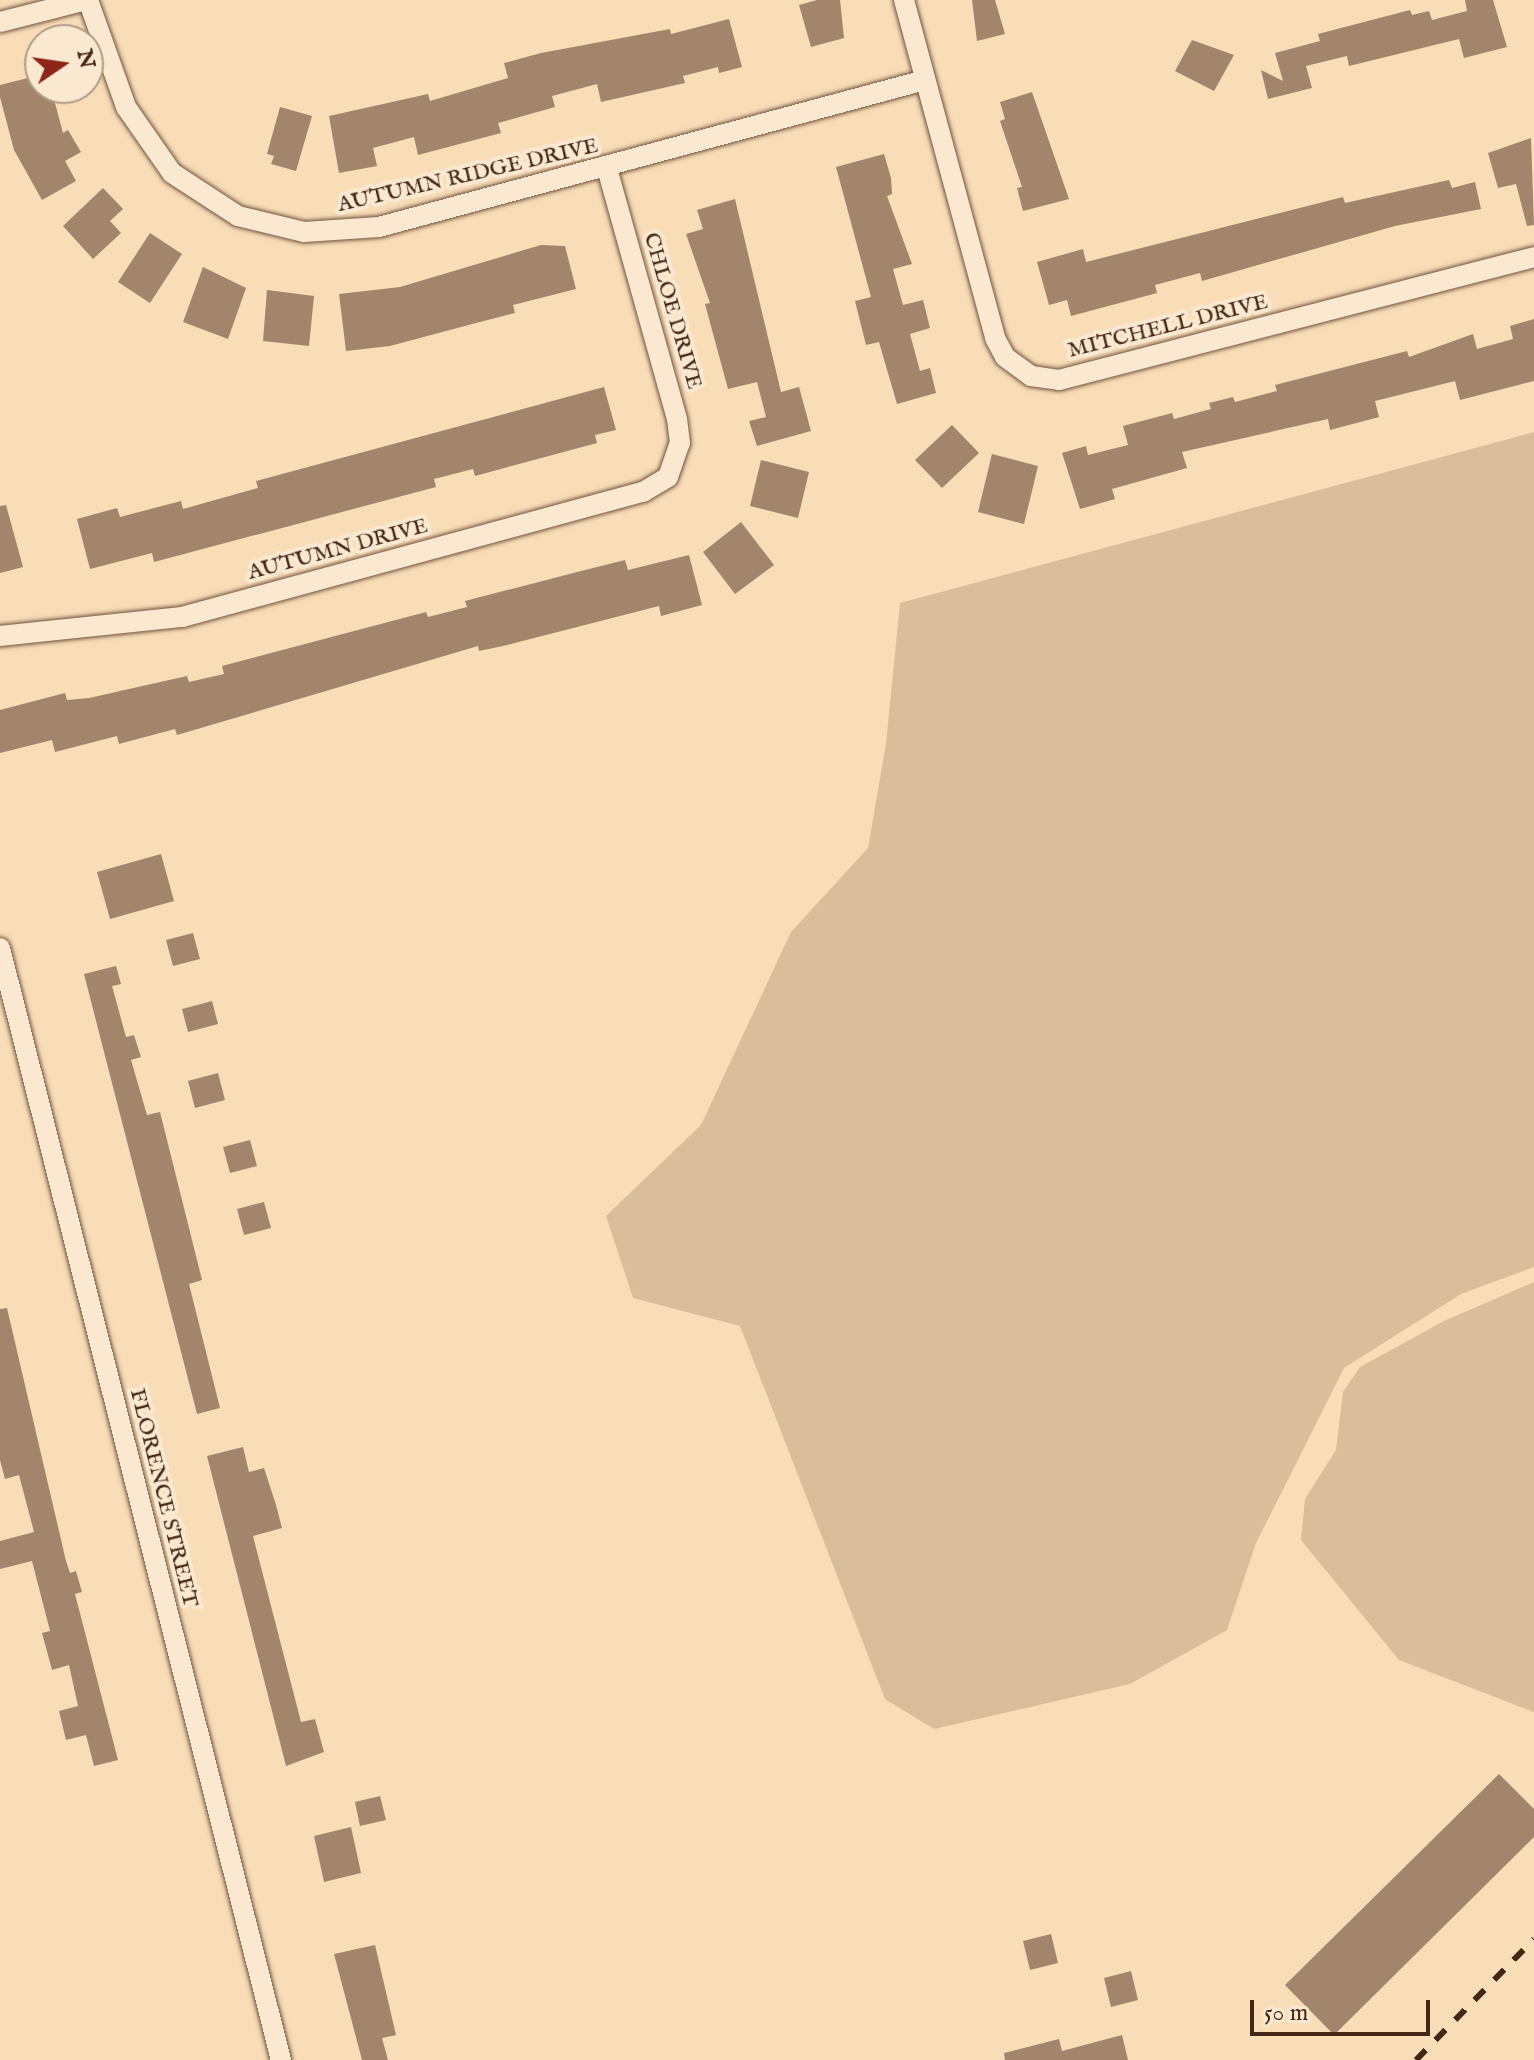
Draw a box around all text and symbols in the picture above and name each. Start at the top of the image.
north arrow [24,24,104,104]
text: N [70,47,101,71]
street label: AUTUMN RIDGE DRIVE [335,133,601,219]
street label: CHLOE DRIVE [637,230,707,392]
street label: MITCHELL DRIVE [1065,289,1271,365]
street label: AUTUMN DRIVE [245,513,431,587]
street label: FLORENCE STREET [123,1386,203,1610]
scale bar [1254,1984,1434,2034]
text: 50 m [1264,1998,1308,2029]

